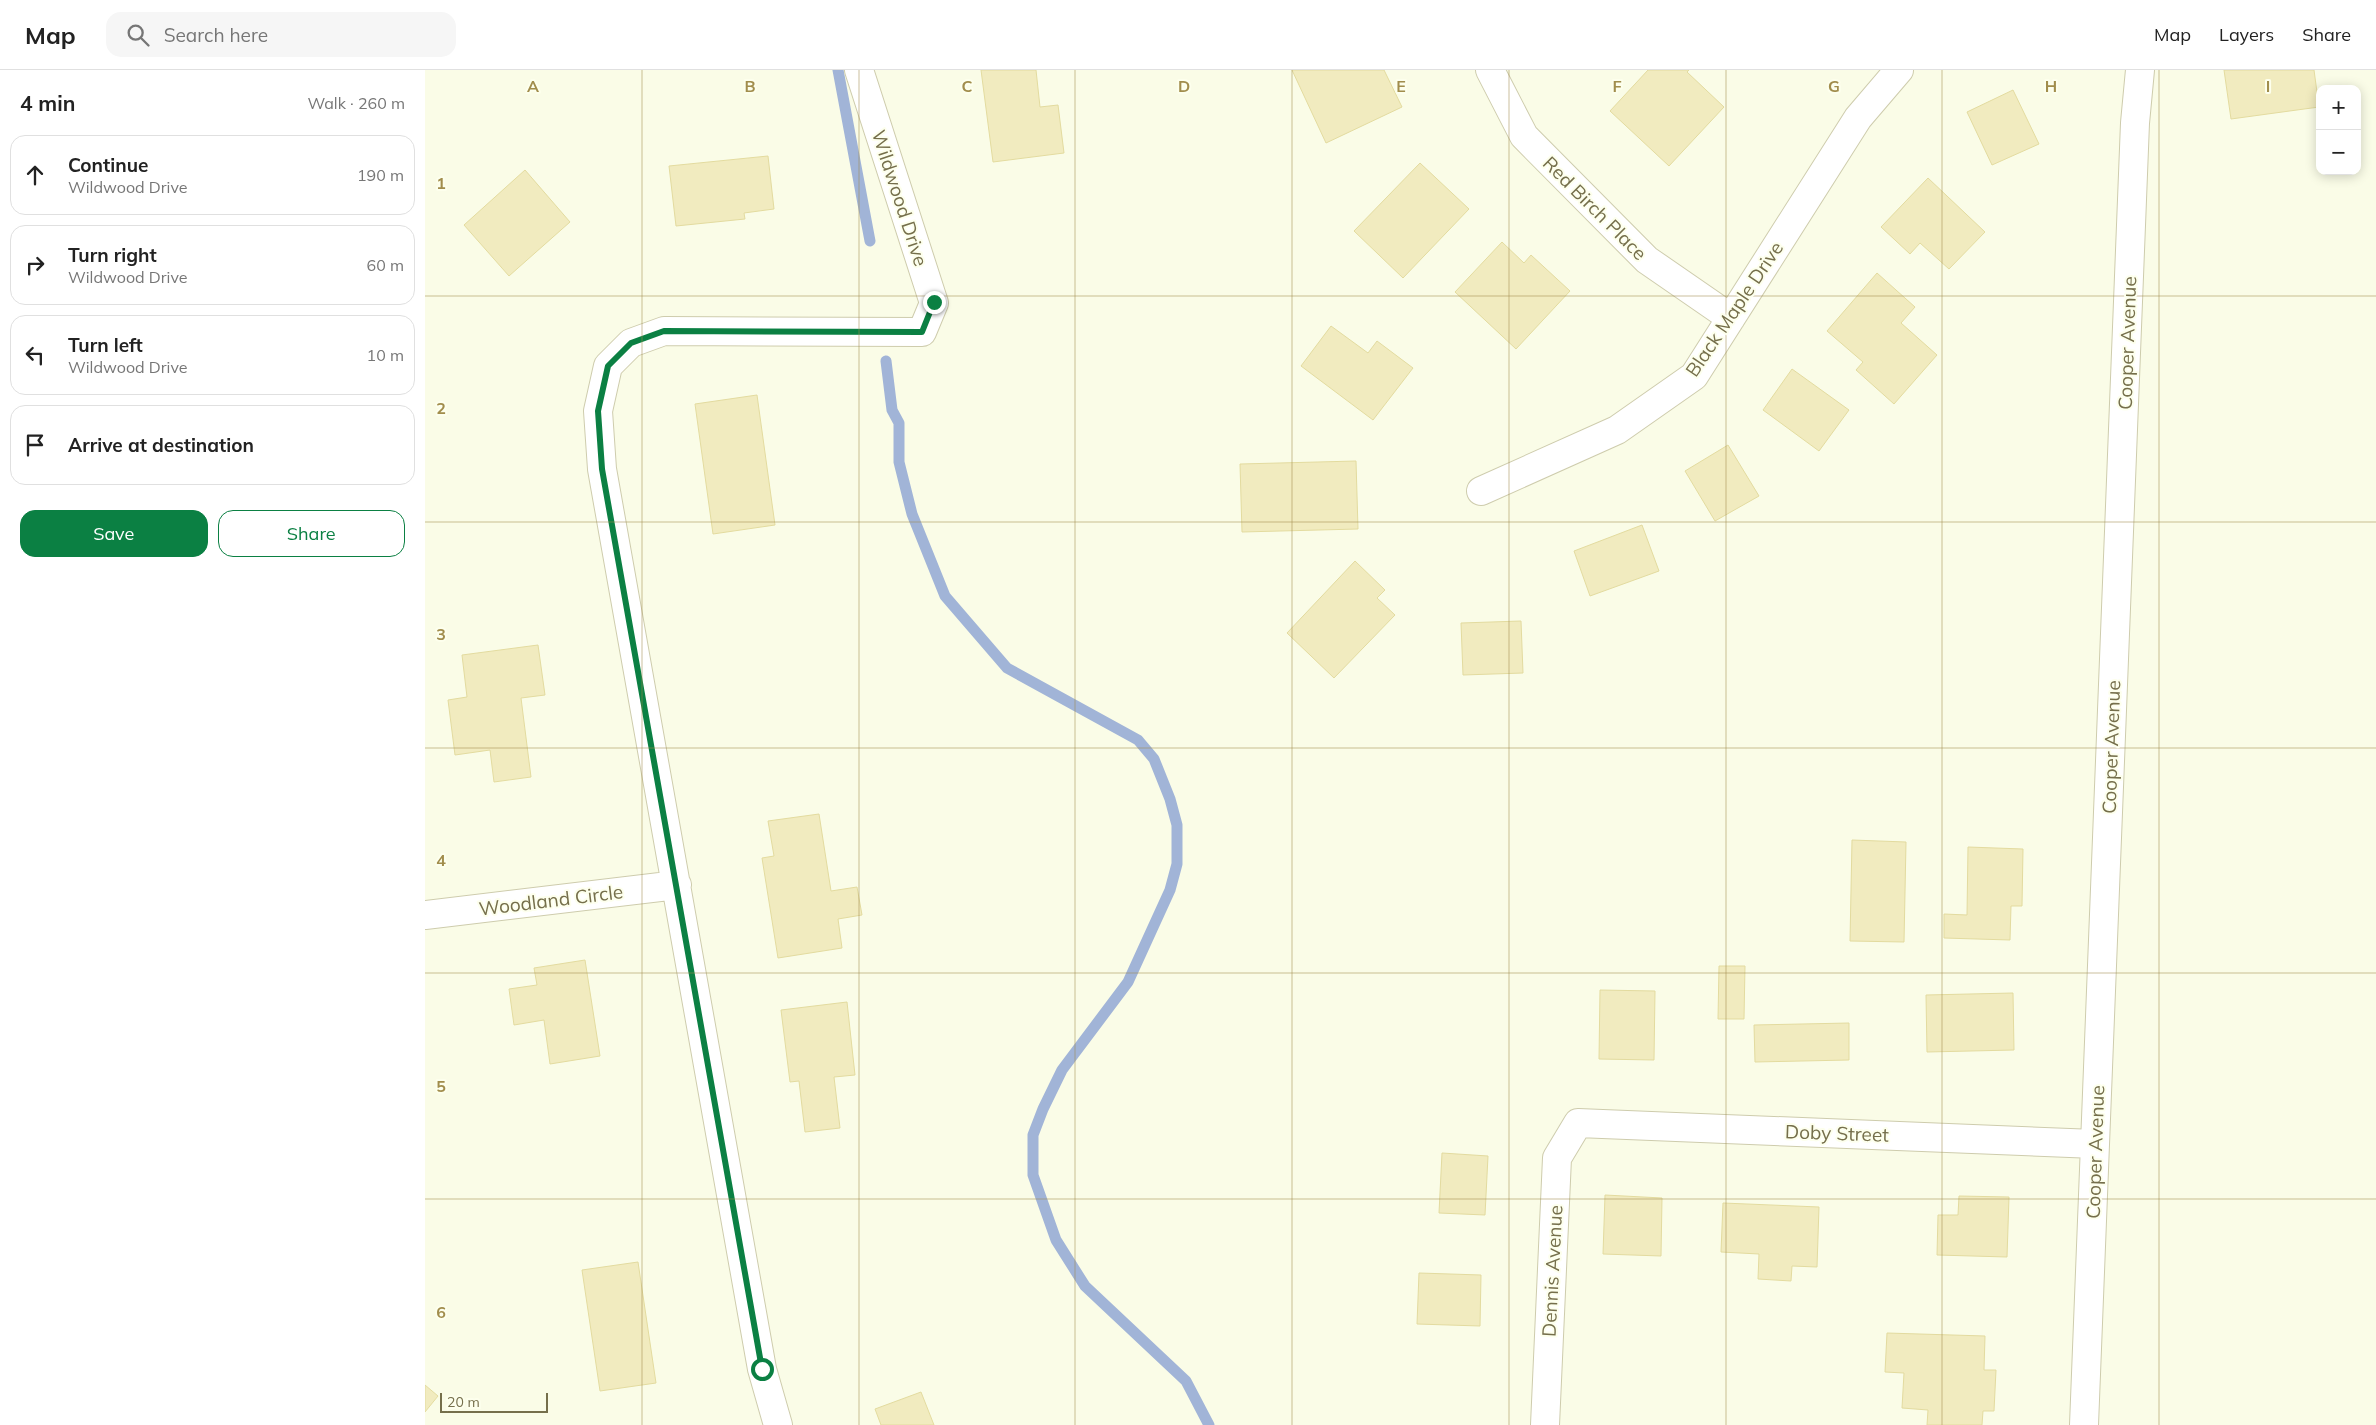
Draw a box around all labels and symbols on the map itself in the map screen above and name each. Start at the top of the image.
text: A [527,76,539,96]
text: B [744,76,756,96]
text: C [962,76,973,96]
text: D [1178,76,1190,96]
text: E [1396,76,1406,96]
text: F [1612,76,1622,96]
text: G [1828,76,1840,96]
text: H [2045,76,2057,96]
text: I [2266,76,2270,96]
street label: Wildwood Drive [867,127,933,269]
street label: Red Birch Place [1538,151,1652,265]
text: 1 [436,173,446,193]
street label: Black Maple Drive [1680,237,1788,381]
street label: Cooper Avenue [2113,276,2141,410]
route end [923,291,946,314]
text: 2 [436,398,446,418]
text: 3 [436,624,446,644]
street label: Cooper Avenue [2097,680,2125,814]
text: 4 [436,850,446,870]
street label: Woodland Circle [478,879,624,921]
text: 5 [436,1076,446,1096]
street label: Cooper Avenue [2081,1085,2109,1219]
street label: Doby Street [1785,1119,1890,1147]
street label: Dennis Avenue [1537,1205,1567,1337]
text: 6 [436,1302,446,1322]
route start [751,1358,774,1381]
scale bar [440,1390,547,1413]

